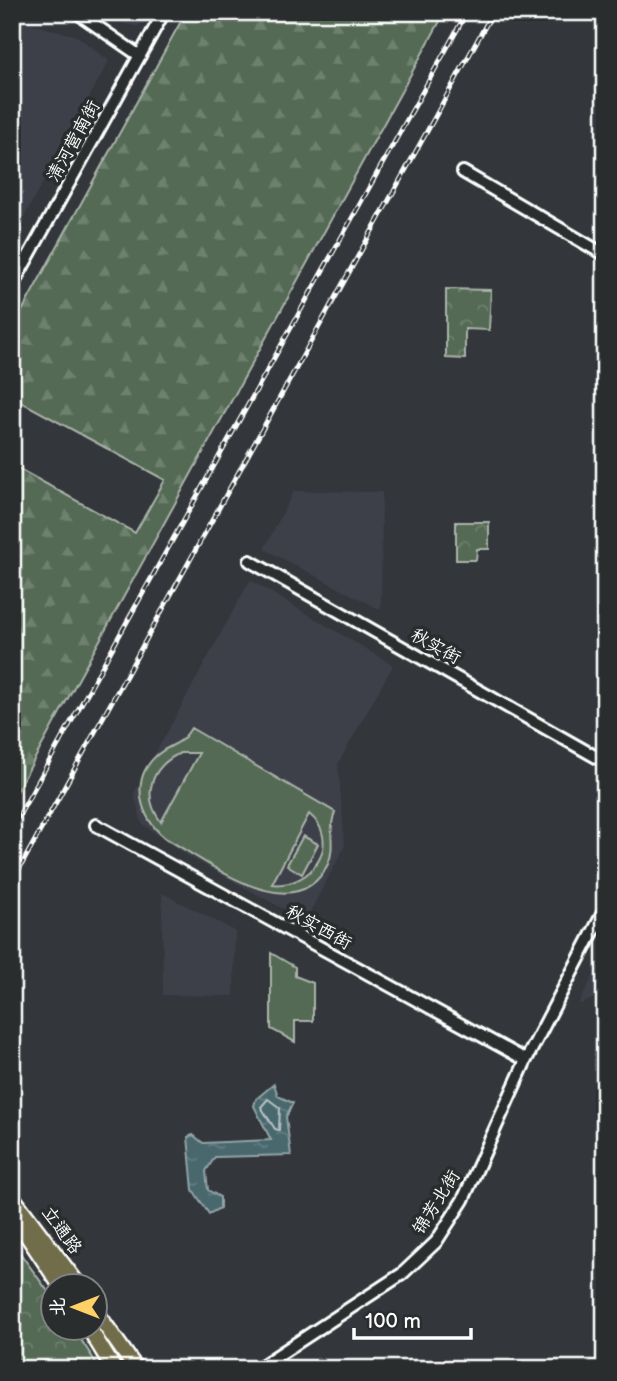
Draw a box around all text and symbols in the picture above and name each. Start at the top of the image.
street label: 清河营南街 [42,97,104,186]
street label: 秋实街 [407,624,464,669]
street label: 秋实西街 [282,901,355,954]
street label: 锦芳北街 [408,1166,464,1238]
street label: 立通路 [37,1202,86,1258]
north arrow [38,1272,108,1342]
text: 北 [47,1297,70,1317]
scale bar [354,1297,472,1341]
text: 100 m [365,1309,421,1334]

